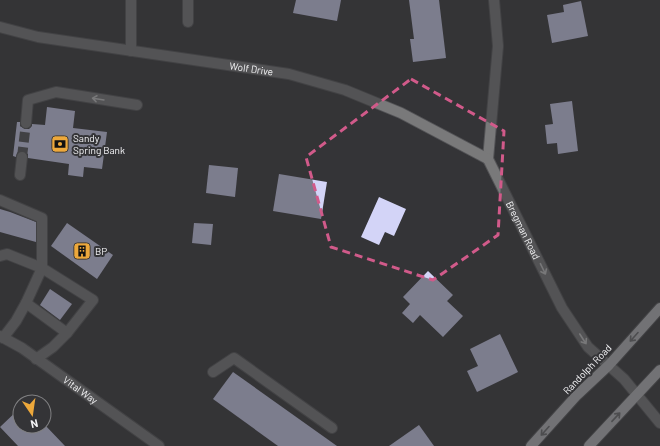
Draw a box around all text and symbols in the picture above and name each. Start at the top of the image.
street label: Wolf Drive [229,59,274,78]
one-way arrow [92,95,105,103]
place label: Sandy Spring Bank [73,132,125,156]
bank icon: Sandy Spring Bank [50,134,70,154]
street label: Bregman Road [504,199,543,261]
building icon: BP [72,241,92,261]
place label: BP [95,245,107,257]
one-way arrow [540,263,547,275]
one-way arrow [629,332,639,342]
one-way arrow [579,333,587,345]
street label: Randolph Road [560,342,614,396]
street label: Vital Way [61,373,100,406]
north arrow [12,394,52,434]
one-way arrow [611,413,620,423]
text: N [29,417,39,431]
one-way arrow [540,426,549,437]

